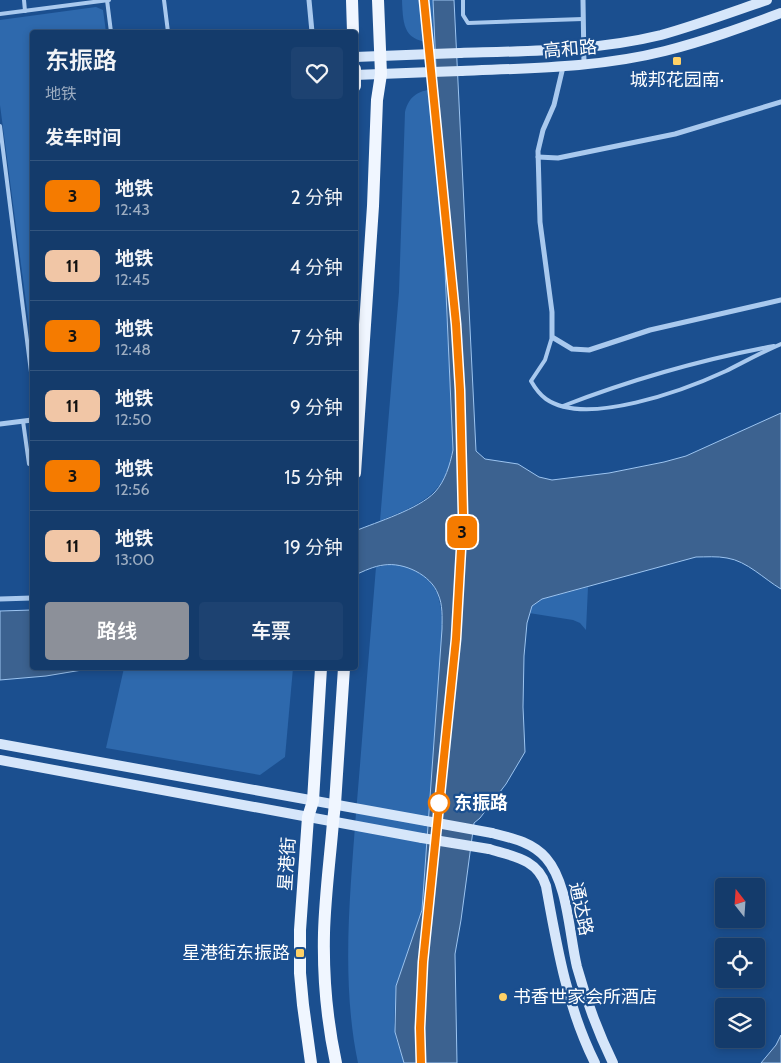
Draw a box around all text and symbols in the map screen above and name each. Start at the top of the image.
street label: 高和路 [542,36,598,62]
text: 东振路 [45,46,117,75]
button: heart [291,47,343,99]
marker: 城邦花园南· [671,55,683,67]
place label: 城邦花园南· [630,69,724,91]
text: 地铁 [45,84,77,103]
text: 发车时间 [45,126,121,149]
text: 地铁 [115,177,153,200]
text: 3 [68,185,77,207]
text: 2 分钟 [291,186,343,209]
text: 12:43 [115,200,150,219]
text: 地铁 [115,247,153,270]
text: 11 [66,255,79,277]
text: 4 分钟 [290,256,343,279]
text: 12:45 [115,270,150,289]
text: 地铁 [115,317,153,340]
text: 3 [68,325,77,347]
text: 7 分钟 [291,326,343,349]
text: 12:48 [115,340,151,359]
text: 地铁 [115,387,153,410]
text: 11 [66,395,79,417]
text: 9 分钟 [290,396,343,419]
text: 12:50 [115,410,152,429]
text: 地铁 [115,457,153,480]
text: 3 [68,465,77,487]
text: 15 分钟 [284,466,343,489]
text: 12:56 [115,480,150,499]
line badge: 3 [446,516,478,548]
text: 3 [457,521,467,543]
text: 地铁 [115,527,153,550]
text: 11 [66,535,79,557]
text: 19 分钟 [284,536,343,559]
text: 13:00 [115,550,155,569]
button: 路线 [45,602,189,660]
button: 车票 [199,602,343,660]
marker: 东振路 [428,792,450,814]
place label: 东振路 [454,792,508,814]
street label: 星港街 [274,836,300,892]
north arrow [715,878,765,928]
map controls [715,878,765,1048]
street label: 通达路 [565,880,597,938]
button: locate [715,938,765,988]
place label: 星港街东振路 [182,942,290,964]
marker: 星港街东振路 [294,947,306,959]
place label: 书香世家会所酒店 [513,986,657,1008]
marker: 书香世家会所酒店 [497,991,509,1003]
button: layers [715,998,765,1048]

